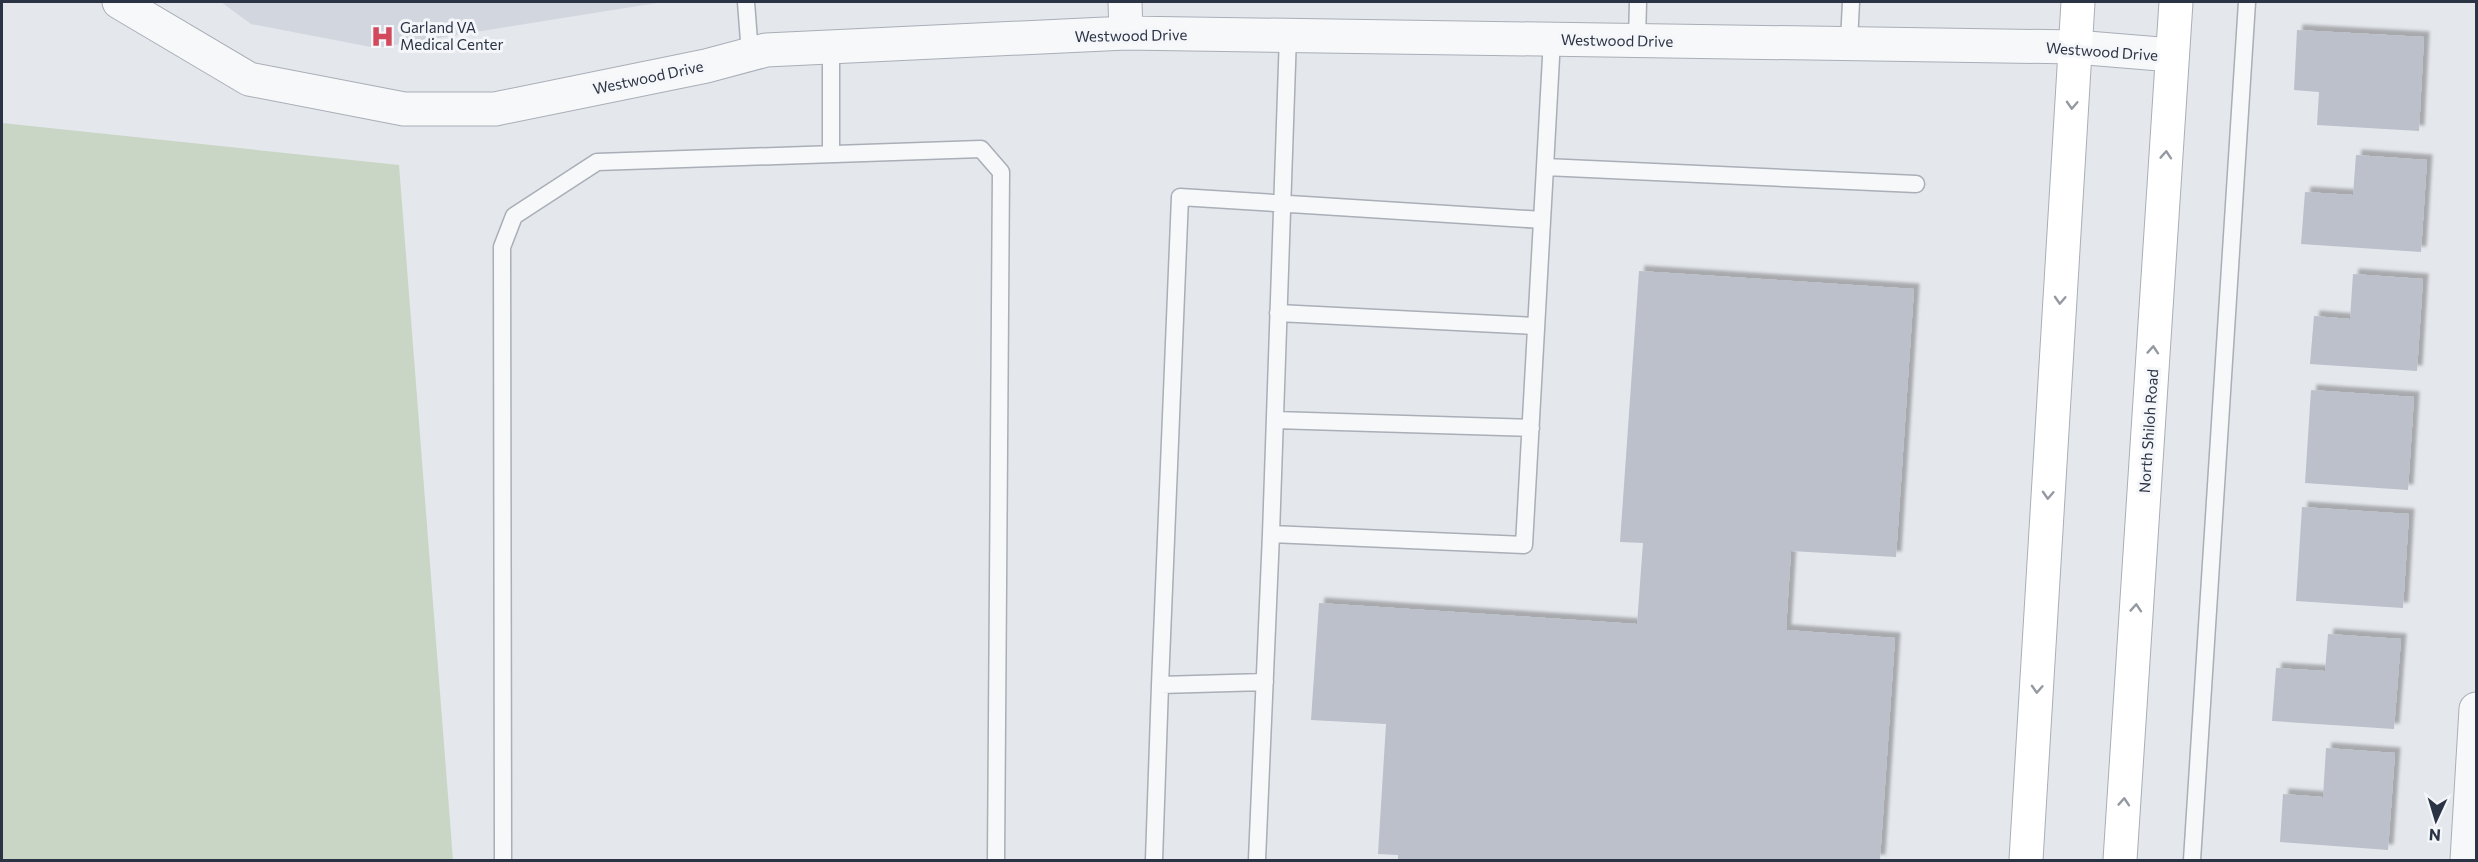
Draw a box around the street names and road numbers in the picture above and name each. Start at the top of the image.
street label: Westwood Drive [1075,25,1187,45]
street label: Westwood Drive [1561,30,1673,50]
street label: Westwood Drive [2045,38,2159,64]
street label: Westwood Drive [591,56,705,98]
street label: North Shiloh Road [2135,368,2161,494]

